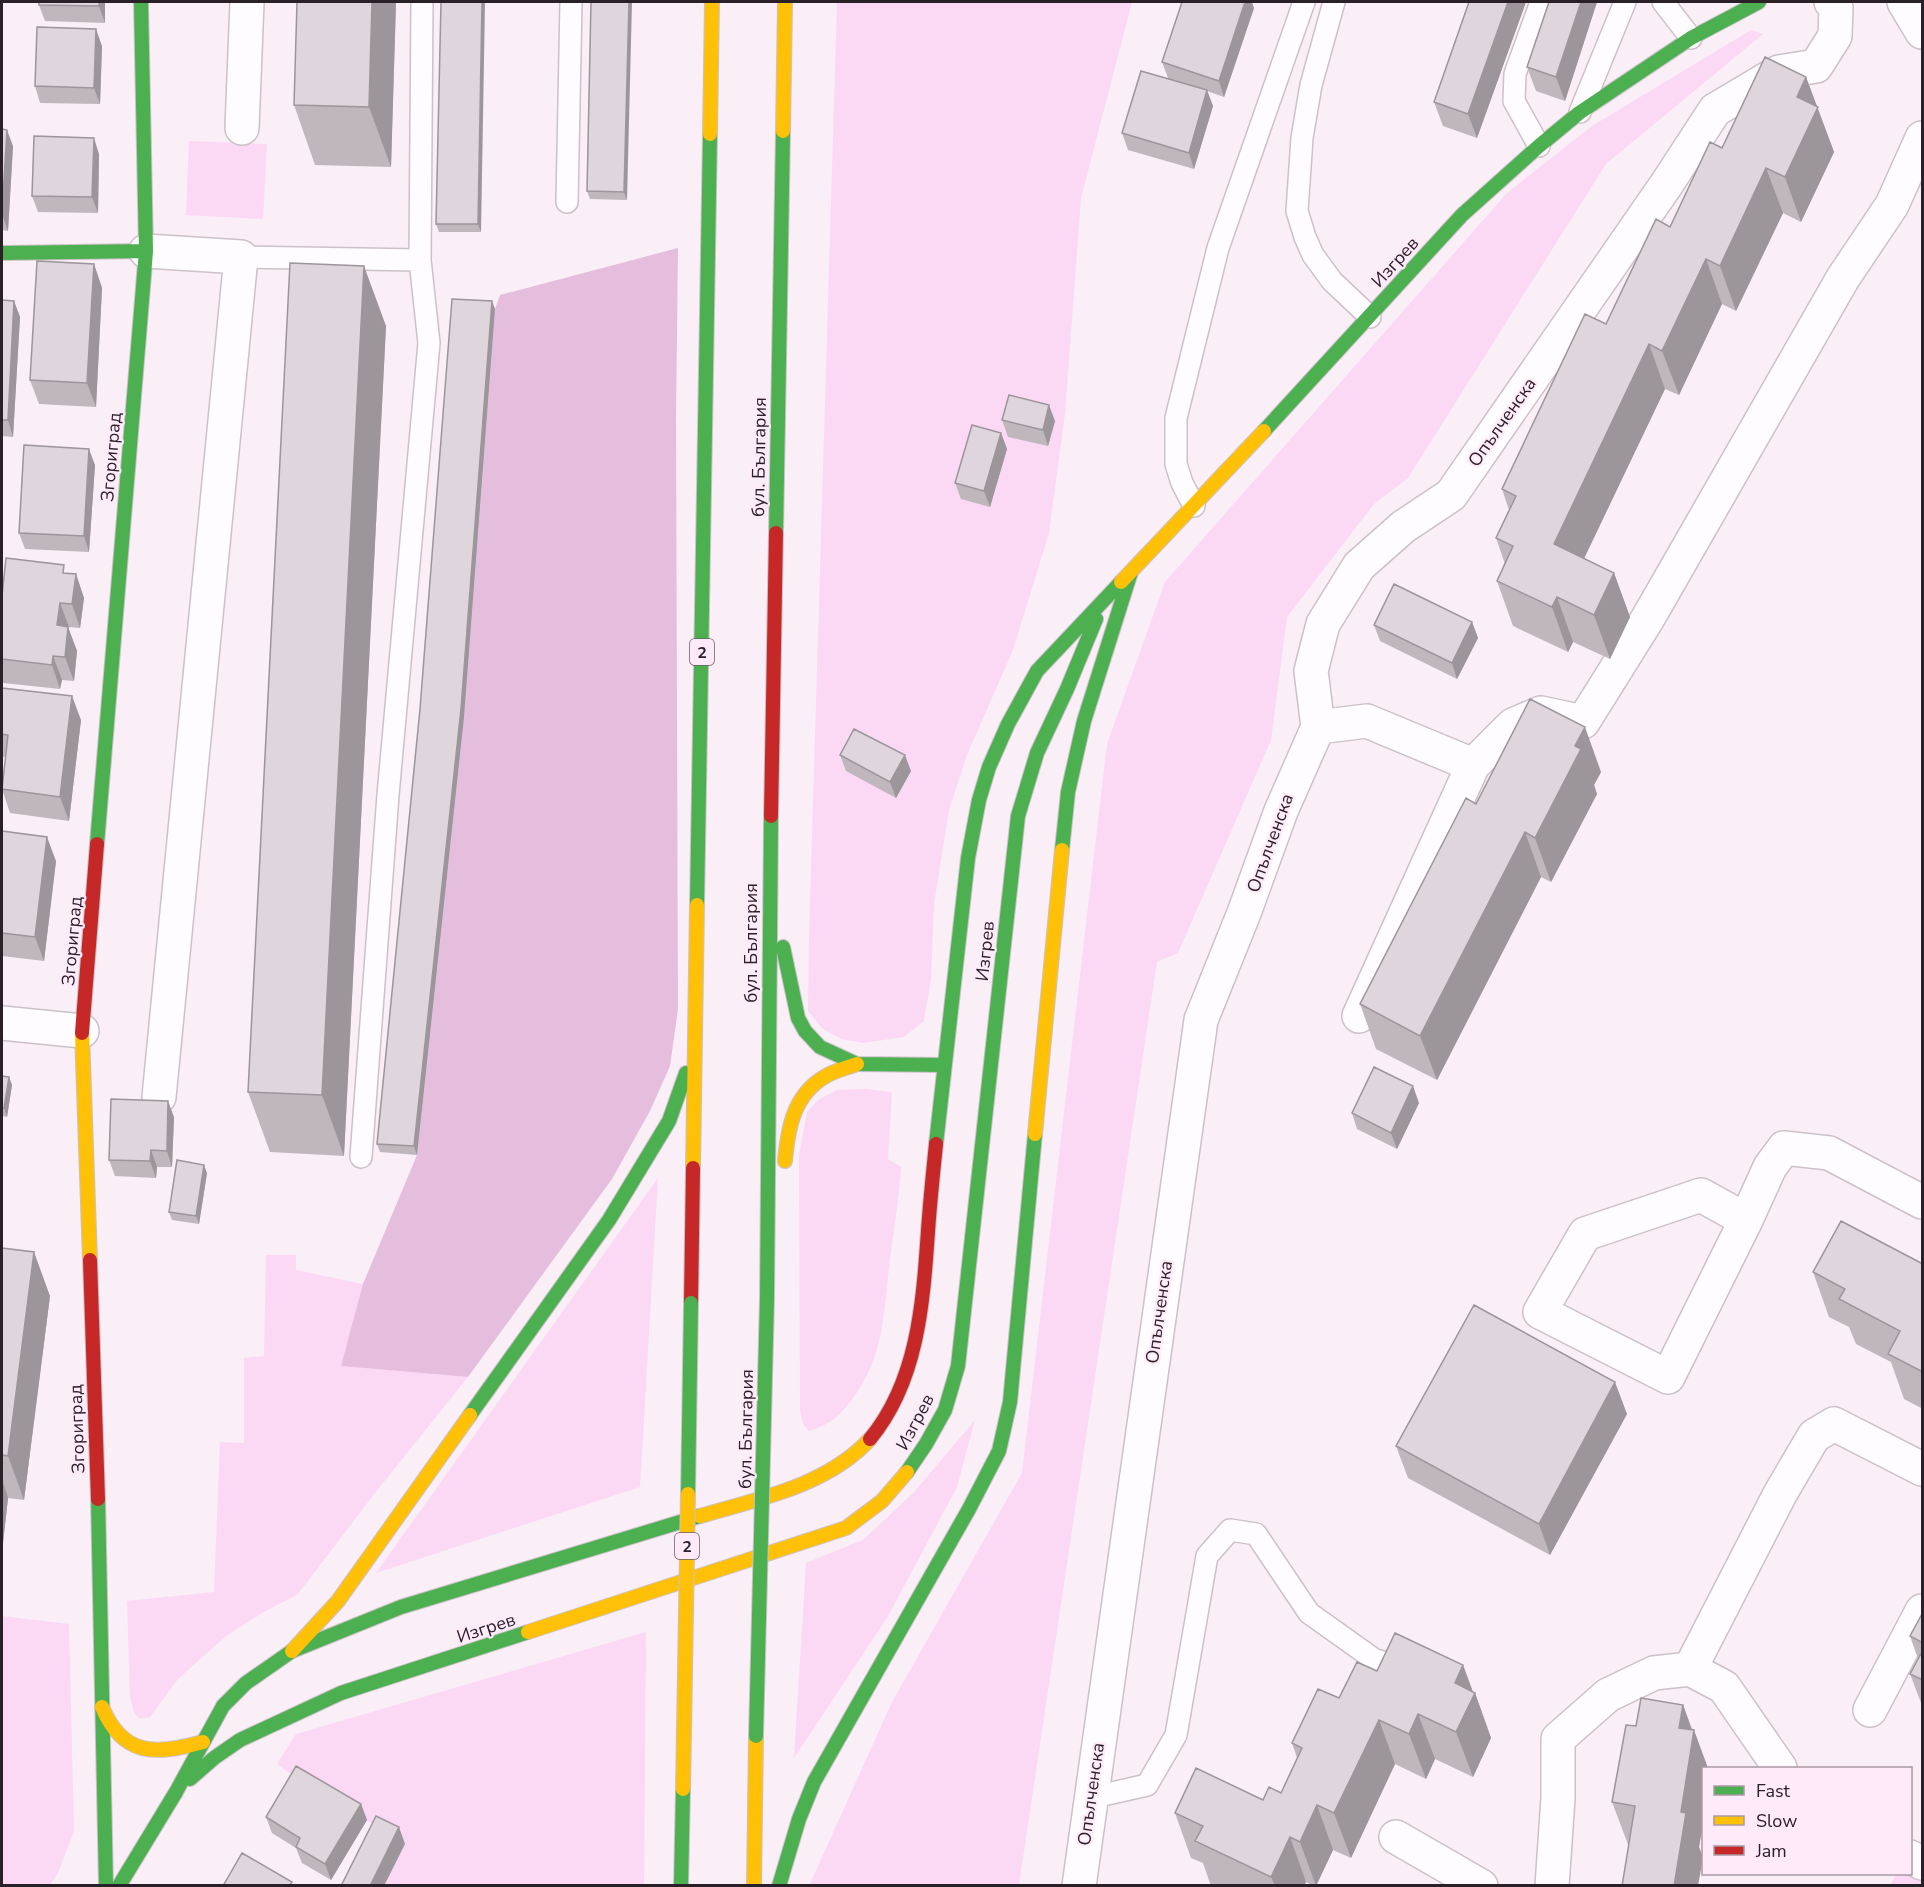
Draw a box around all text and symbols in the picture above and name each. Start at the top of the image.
street label: Изгрев [1366,231,1424,292]
street label: Опълченска [1462,373,1542,471]
street label: бул. България [746,397,772,517]
street label: Згориград [95,411,127,503]
road number: 2 [690,639,714,665]
street label: Опълченска [1241,790,1299,896]
street label: бул. България [739,883,763,1003]
street label: Згориград [56,895,88,987]
street label: Изгрев [970,920,1000,982]
street label: Опълченска [1140,1259,1178,1365]
street label: бул. България [733,1369,759,1489]
street label: Згориград [63,1383,91,1474]
street label: Изгрев [890,1390,940,1454]
road number: 2 [675,1533,699,1559]
street label: Изгрев [454,1607,519,1649]
street label: Опълченска [1072,1741,1110,1847]
legend [1702,1767,1912,1875]
text: Fast [1756,1779,1791,1803]
text: Slow [1756,1809,1797,1833]
text: Jam [1755,1839,1787,1863]

